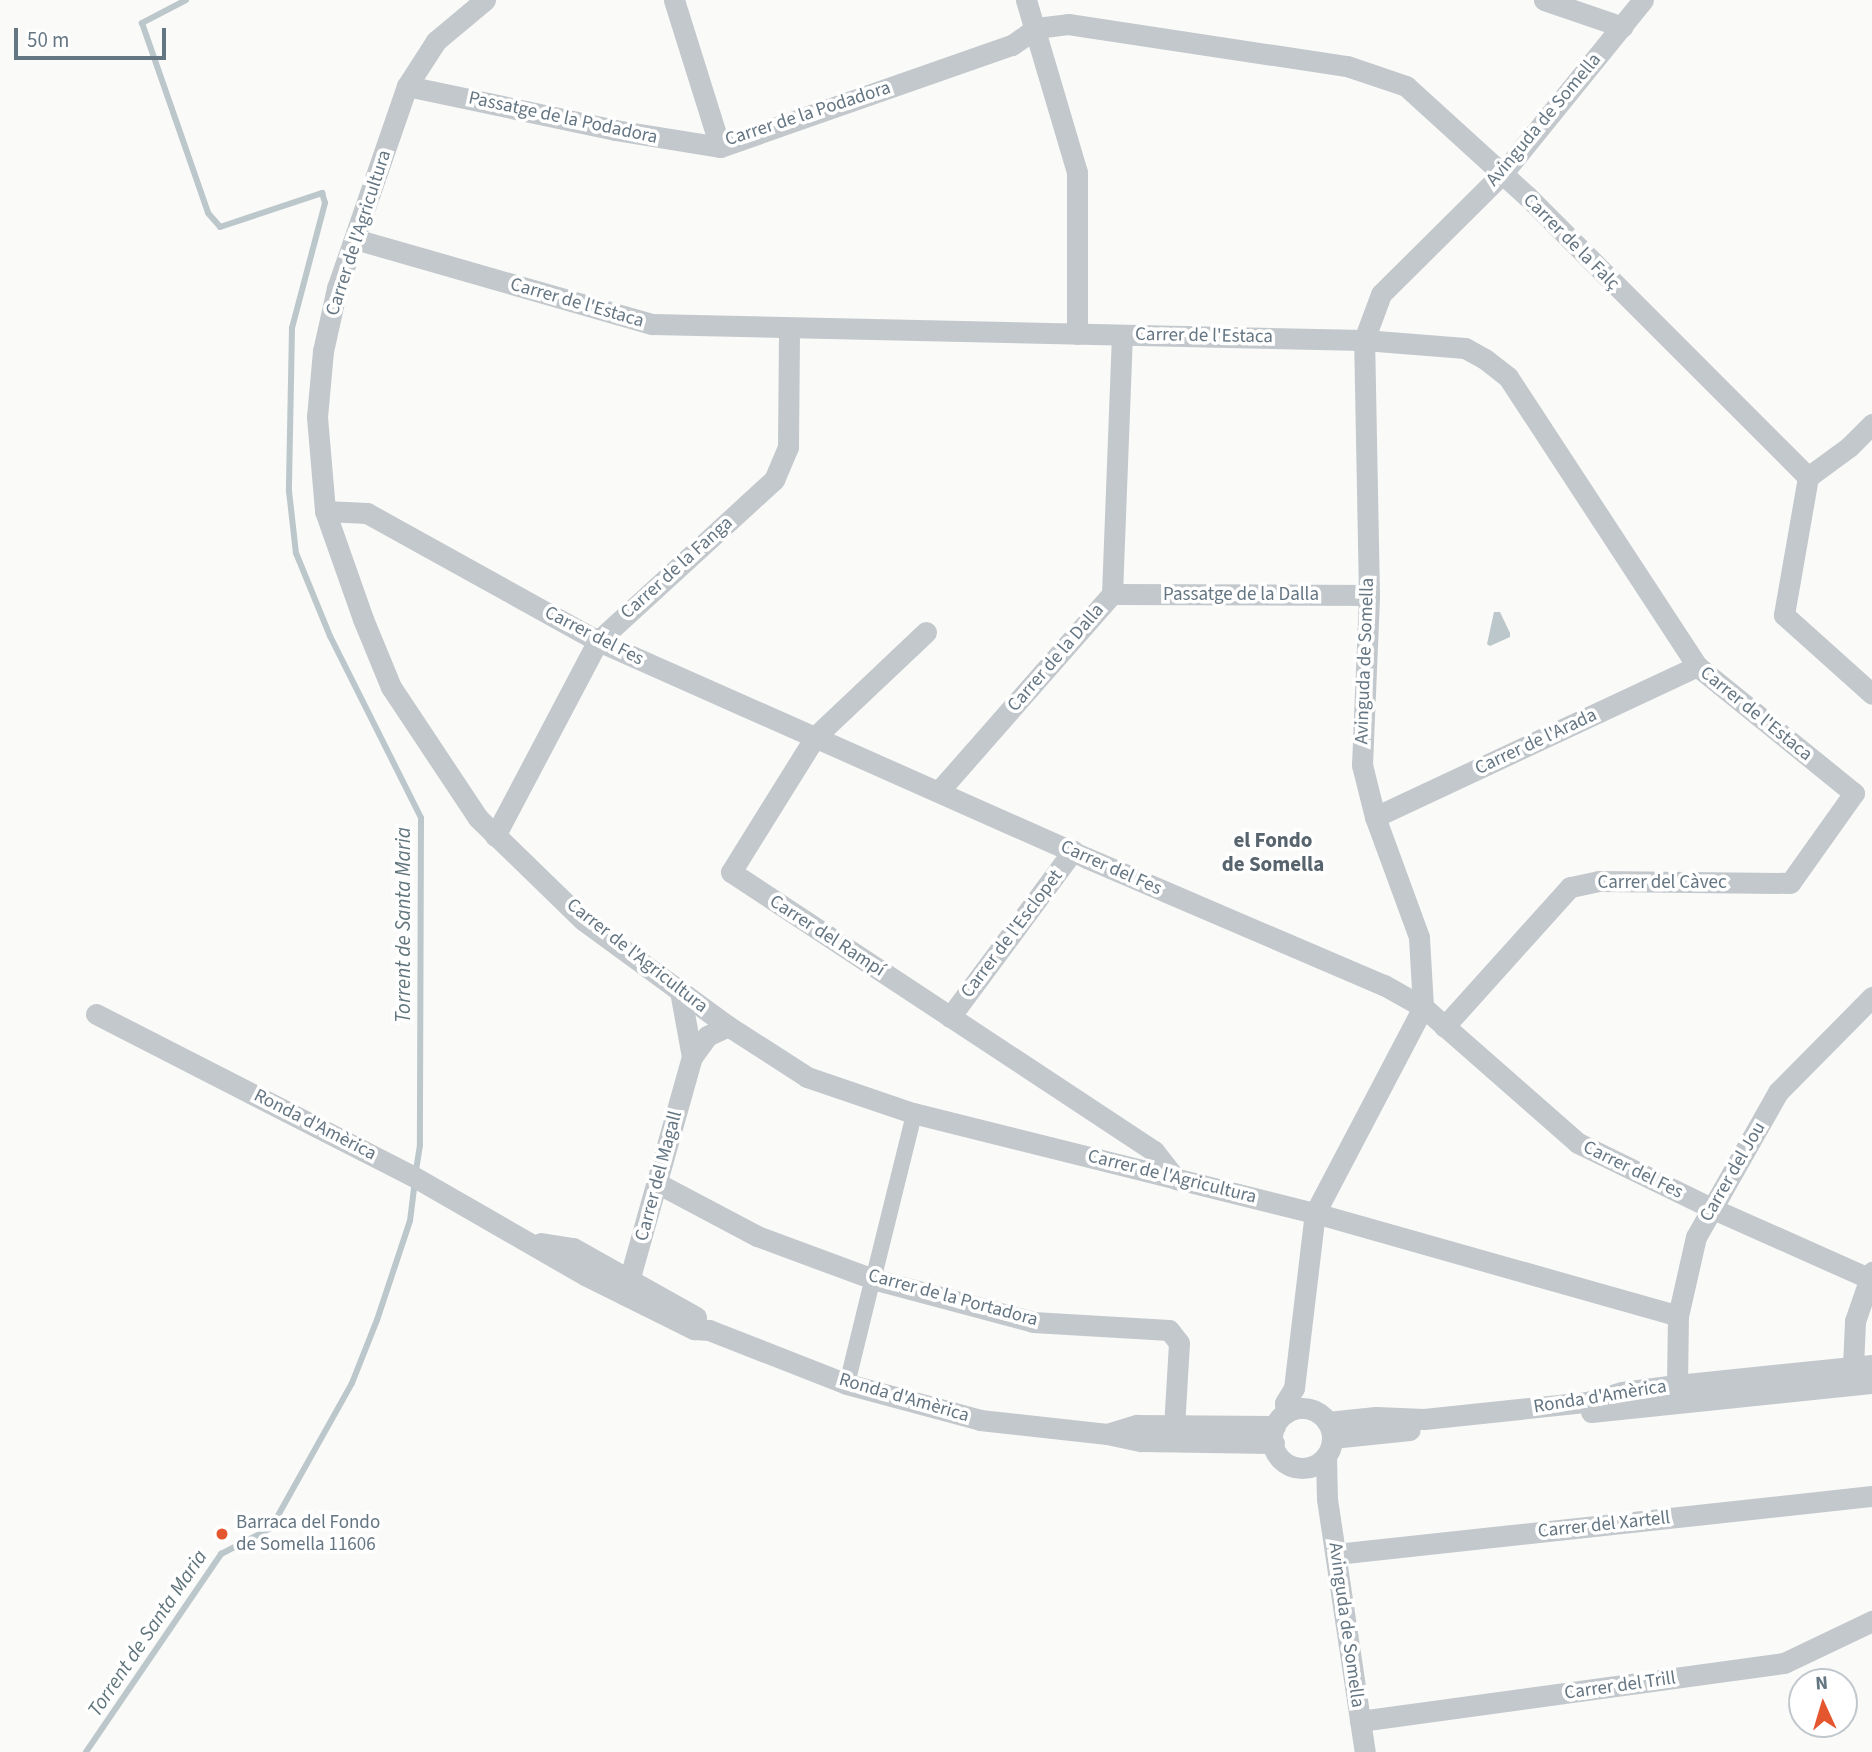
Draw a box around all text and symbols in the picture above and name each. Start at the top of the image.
scale bar [18,14,170,58]
text: 50 m [27,25,69,55]
street label: Avinguda de Somella [1482,49,1606,191]
street label: Carrer de la Podadora [722,77,894,151]
street label: Passatge de la Podadora [466,87,660,149]
street label: Carrer de l'Agricultura [321,147,397,319]
street label: Carrer de la Falç [1518,189,1624,295]
street label: Carrer de l'Estaca [508,273,646,333]
street label: Carrer de l'Estaca [1135,323,1273,349]
street label: Carrer de la Fanga [616,512,738,624]
street label: Avinguda de Somella [1351,577,1379,745]
street label: Passatge de la Dalla [1163,584,1319,606]
street label: Carrer de la Dalla [1003,599,1109,717]
street label: Carrer del Fes [541,601,647,671]
street label: Carrer de l'Estaca [1695,662,1817,766]
street label: Carrer de l'Arada [1472,704,1600,780]
water label: Torrent de Santa Maria [390,827,416,1023]
district label: el Fondo de Somella [1222,827,1324,877]
street label: Carrer del Fes [1057,836,1165,900]
street label: Carrer de l'Esclopet [956,865,1068,1003]
street label: Carrer del Càvec [1597,872,1727,894]
street label: Carrer del Rampí [765,890,889,982]
street label: Carrer de l'Agricultura [562,894,712,1018]
street label: Ronda d'Amèrica [250,1084,380,1166]
street label: Carrer del Magall [631,1108,687,1244]
street label: Carrer del Jou [1695,1118,1771,1226]
street label: Carrer del Fes [1579,1136,1687,1204]
street label: Carrer de l'Agricultura [1085,1145,1259,1209]
street label: Carrer de la Portadora [866,1264,1040,1332]
street label: Ronda d'Amèrica [836,1369,972,1427]
street label: Ronda d'Amèrica [1532,1375,1668,1419]
street label: Carrer del Xartell [1537,1507,1671,1543]
place label: Barraca del Fondo de Somella 11606 [236,1512,380,1556]
marker: Barraca del Fondo de Somella 11606 [214,1526,230,1542]
street label: Avinguda de Somella [1323,1541,1369,1709]
water label: Torrent de Santa Maria [82,1545,212,1721]
street label: Carrer del Trill [1563,1667,1677,1705]
north arrow [1788,1668,1858,1738]
text: N [1814,1670,1829,1697]

